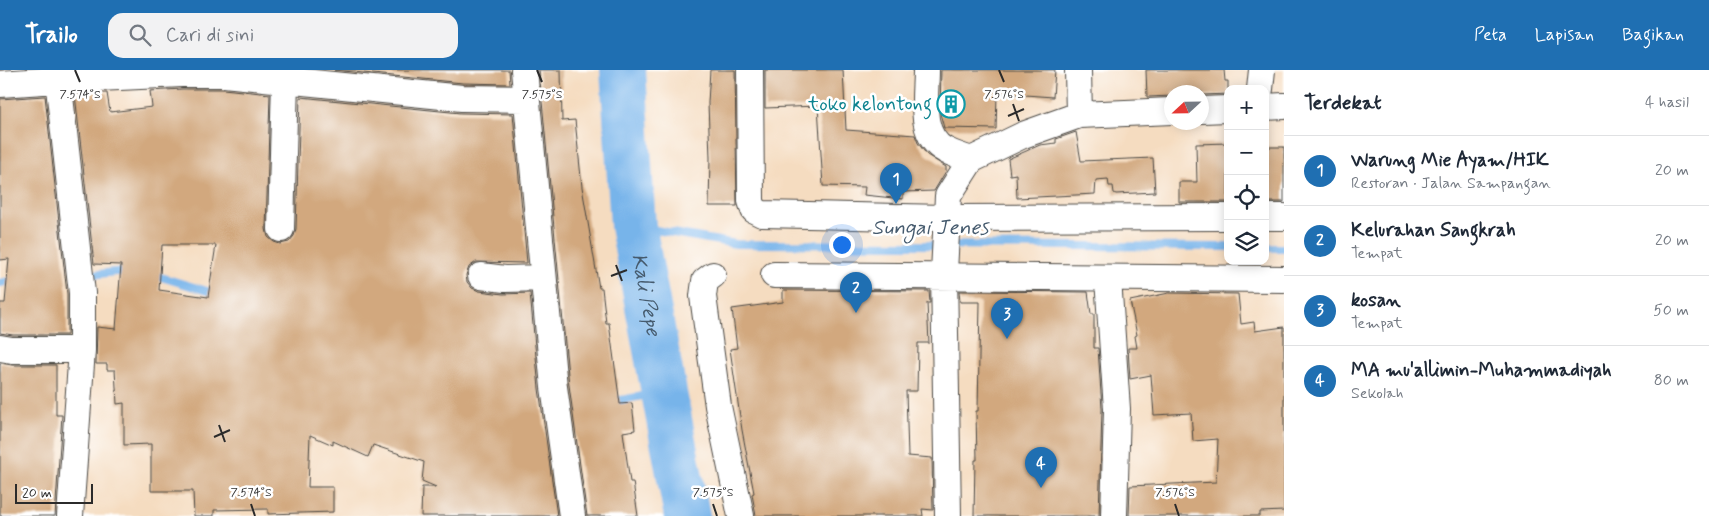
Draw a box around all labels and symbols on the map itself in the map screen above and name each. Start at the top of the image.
north arrow [1164,85,1209,130]
text: 7.574°S [59,87,101,103]
text: 7.575°S [522,87,563,103]
text: 7.576°S [984,87,1024,103]
building icon: toko kelontong [936,89,966,119]
place label: toko kelontong [807,91,932,120]
pin: 1 [880,163,912,204]
water label: Sungai Jenes [872,214,990,244]
your location [829,232,855,258]
water label: Kali Pepe [624,251,667,339]
pin: 2 [840,272,872,313]
pin: 3 [991,298,1023,339]
pin: 4 [1025,447,1057,488]
scale bar [15,481,92,504]
text: 7.574°S [230,485,272,501]
text: 7.575°S [693,485,734,501]
text: 7.576°S [1155,485,1195,501]

